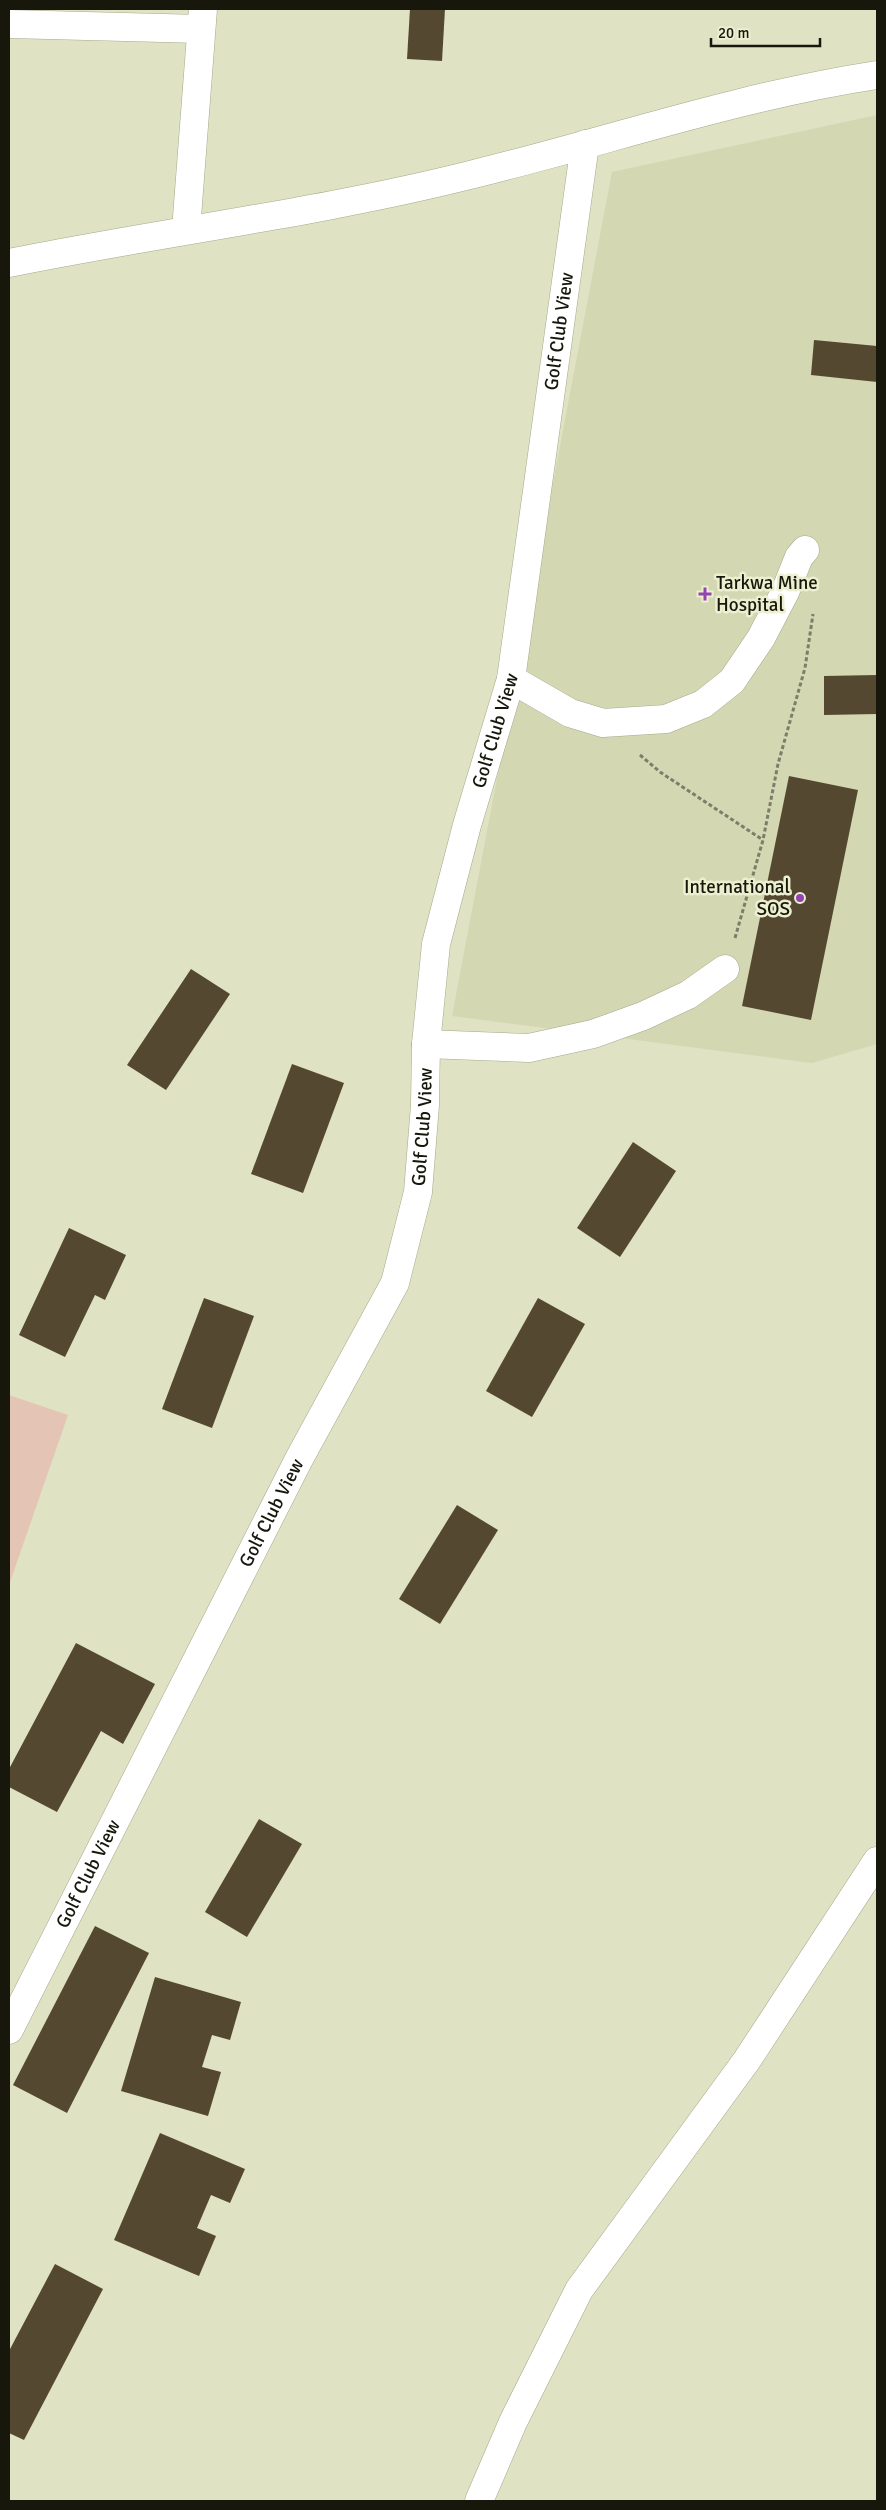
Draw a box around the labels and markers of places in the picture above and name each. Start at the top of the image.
place label: Tarkwa Mine Hospital [716,571,818,617]
marker: Tarkwa Mine Hospital [698,587,712,601]
place label: International SOS [684,875,790,921]
marker: International SOS [794,892,806,904]

